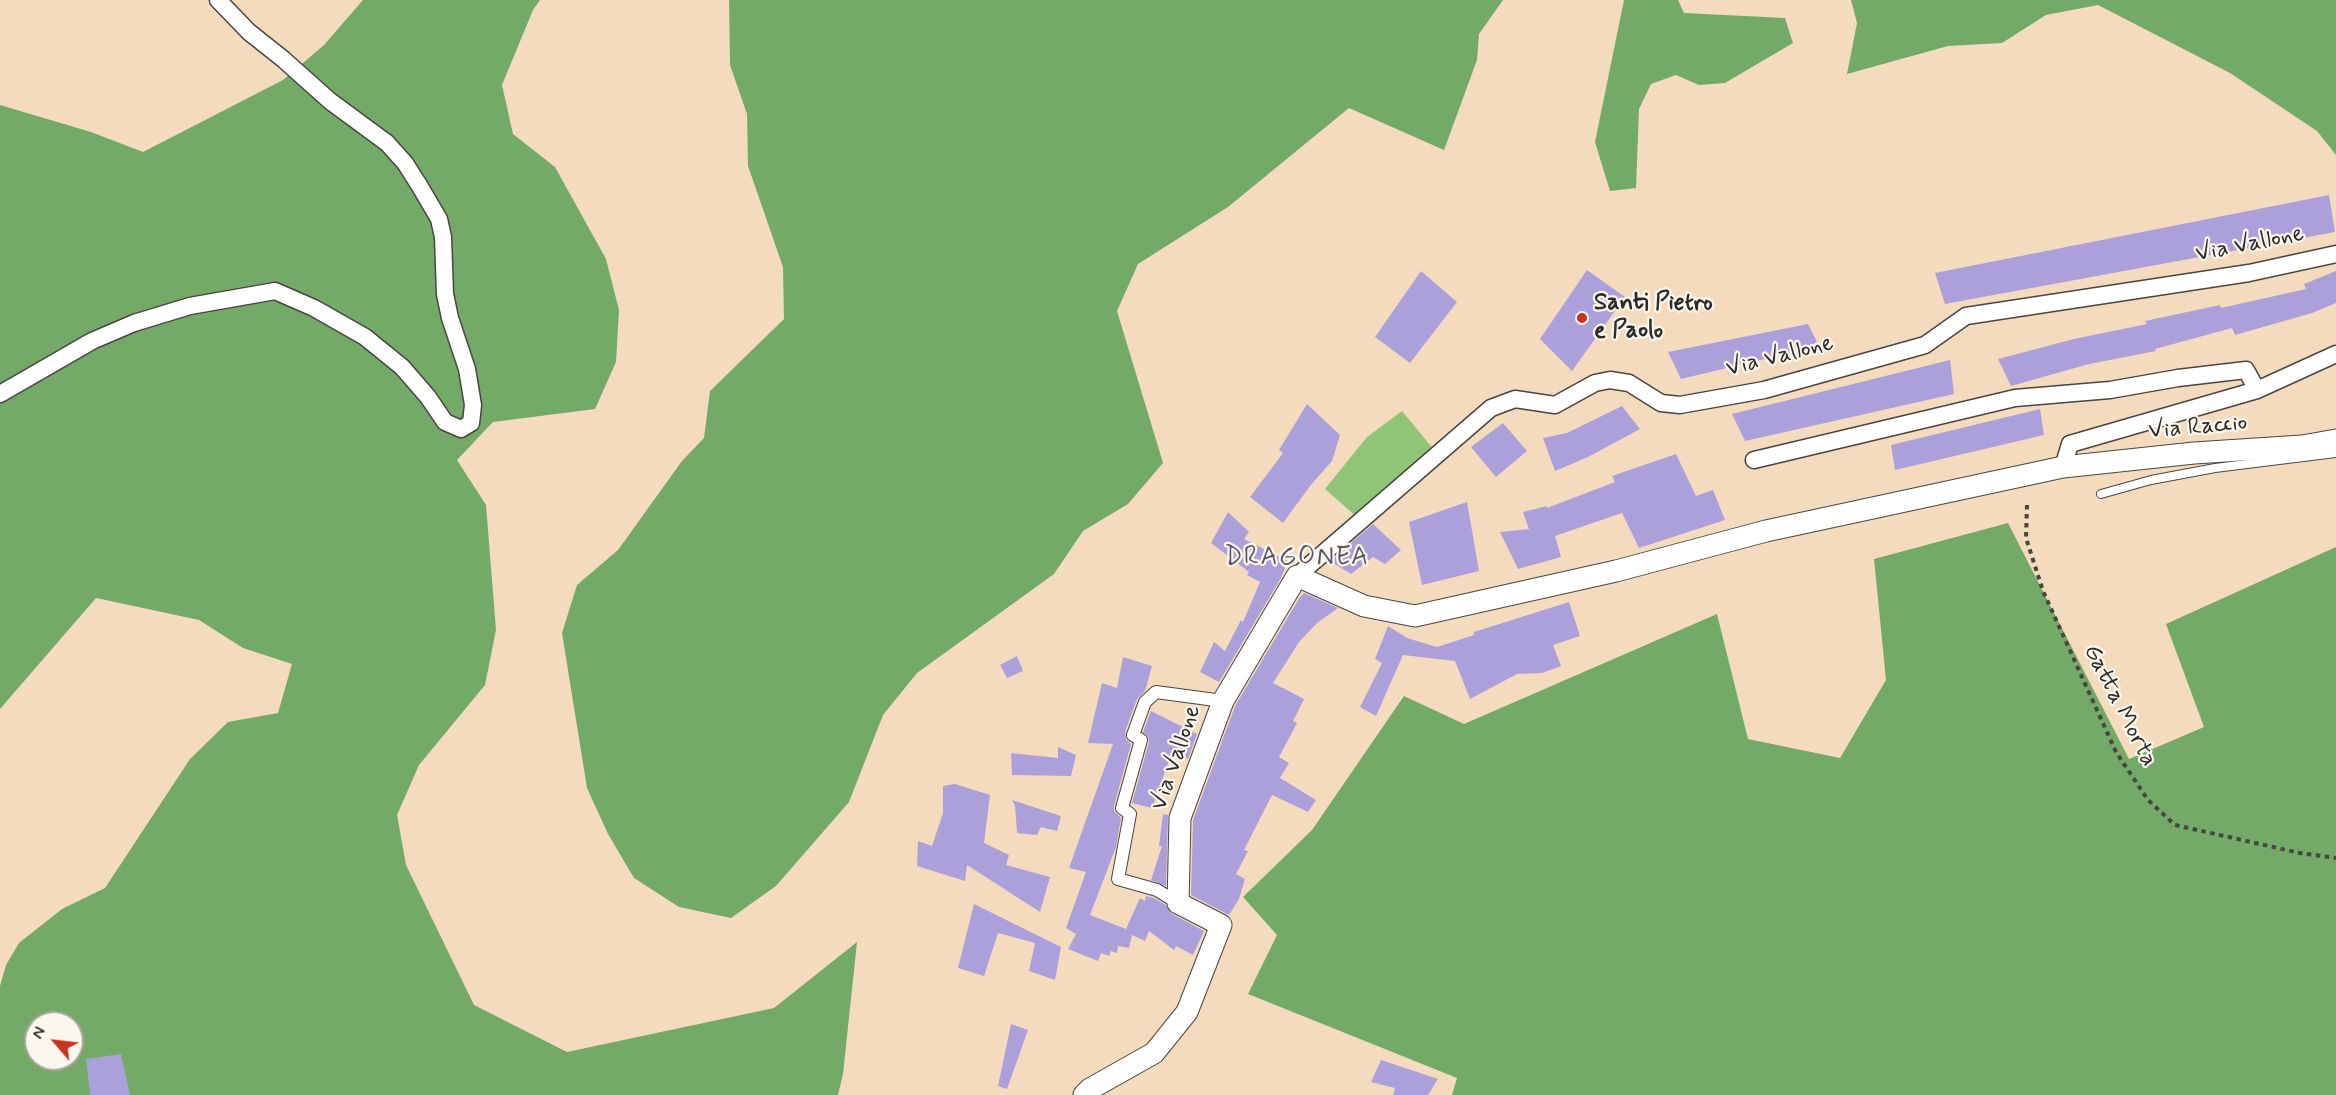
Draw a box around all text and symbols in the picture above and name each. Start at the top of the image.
street label: Via Vallone [2193,220,2307,270]
place label: Santi Pietro e Paolo [1594,290,1713,346]
marker: Santi Pietro e Paolo [1575,311,1589,325]
street label: Via Vallone [1723,330,1837,384]
street label: Via Raccio [2147,409,2249,447]
district label: DRAGONEA [1224,543,1370,575]
street label: Gatta Morta [2076,640,2162,772]
street label: Via Vallone [1146,701,1208,815]
north arrow [24,1011,84,1071]
text: N [28,1024,51,1043]

